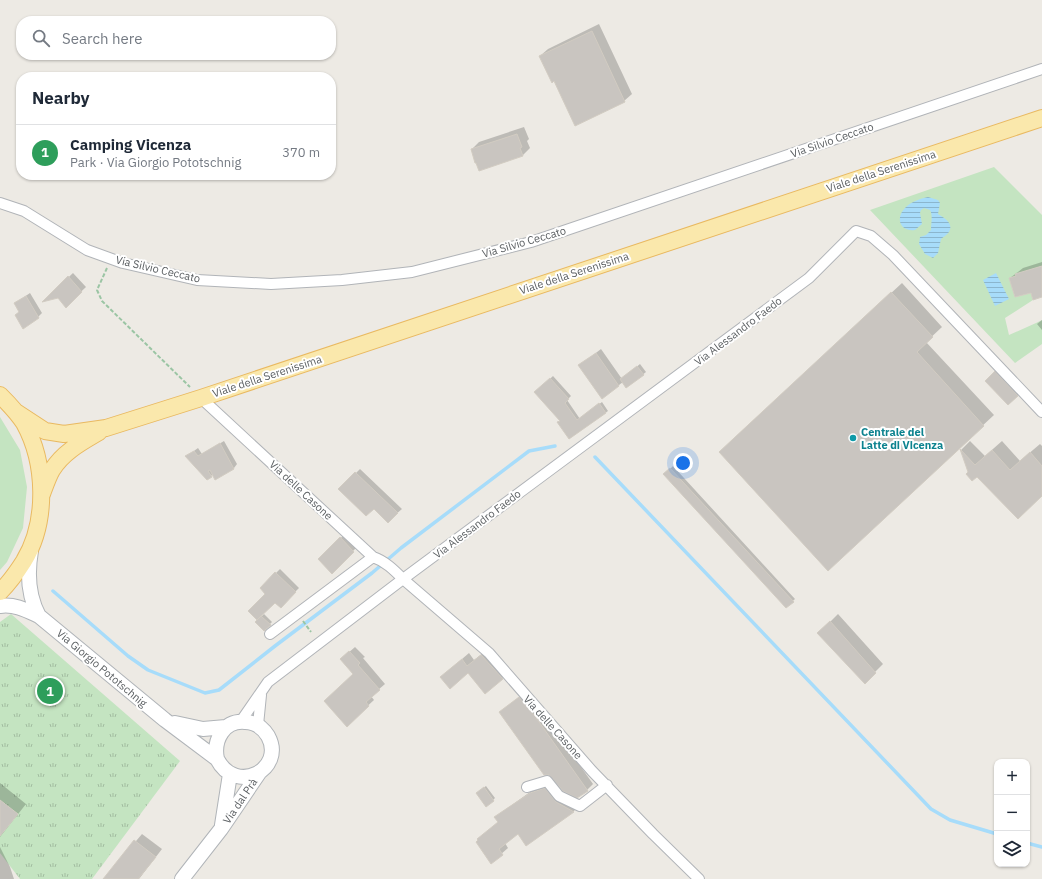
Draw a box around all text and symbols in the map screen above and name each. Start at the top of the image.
search box [16,16,336,60]
icon: search [30,27,52,49]
text: Search here [62,29,142,48]
text: Nearby [32,87,90,109]
street label: Via Silvio Ceccato [789,119,875,161]
text: Camping Vicenza [70,135,191,154]
text: 1 [41,144,49,161]
text: 370 m [282,144,320,161]
street label: Viale della Serenissima [825,147,938,195]
text: Park · Via Giorgio Pototschnig [70,154,241,171]
street label: Via Silvio Ceccato [480,223,568,261]
street label: Viale della Serenissima [518,249,631,297]
street label: Via Silvio Ceccato [114,252,202,286]
street label: Via Alessandro Faedo [691,293,785,369]
street label: Viale della Serenissima [211,352,324,400]
place label: Centrale del Latte di Vicenza [861,425,943,452]
marker: Centrale del Latte di Vicenza [848,433,858,443]
your location [673,453,693,473]
street label: Via delle Casone [266,457,336,523]
street label: Via Alessandro Faedo [430,486,524,562]
street label: Via Giorgio Pototschnig [54,626,150,710]
pin: 1 [37,676,63,706]
street label: Via delle Casone [521,692,585,762]
map controls [994,759,1030,867]
button: + [994,759,1030,795]
street label: Via dal Prà [220,775,260,827]
button: − [994,795,1030,831]
button: layers [994,831,1030,867]

